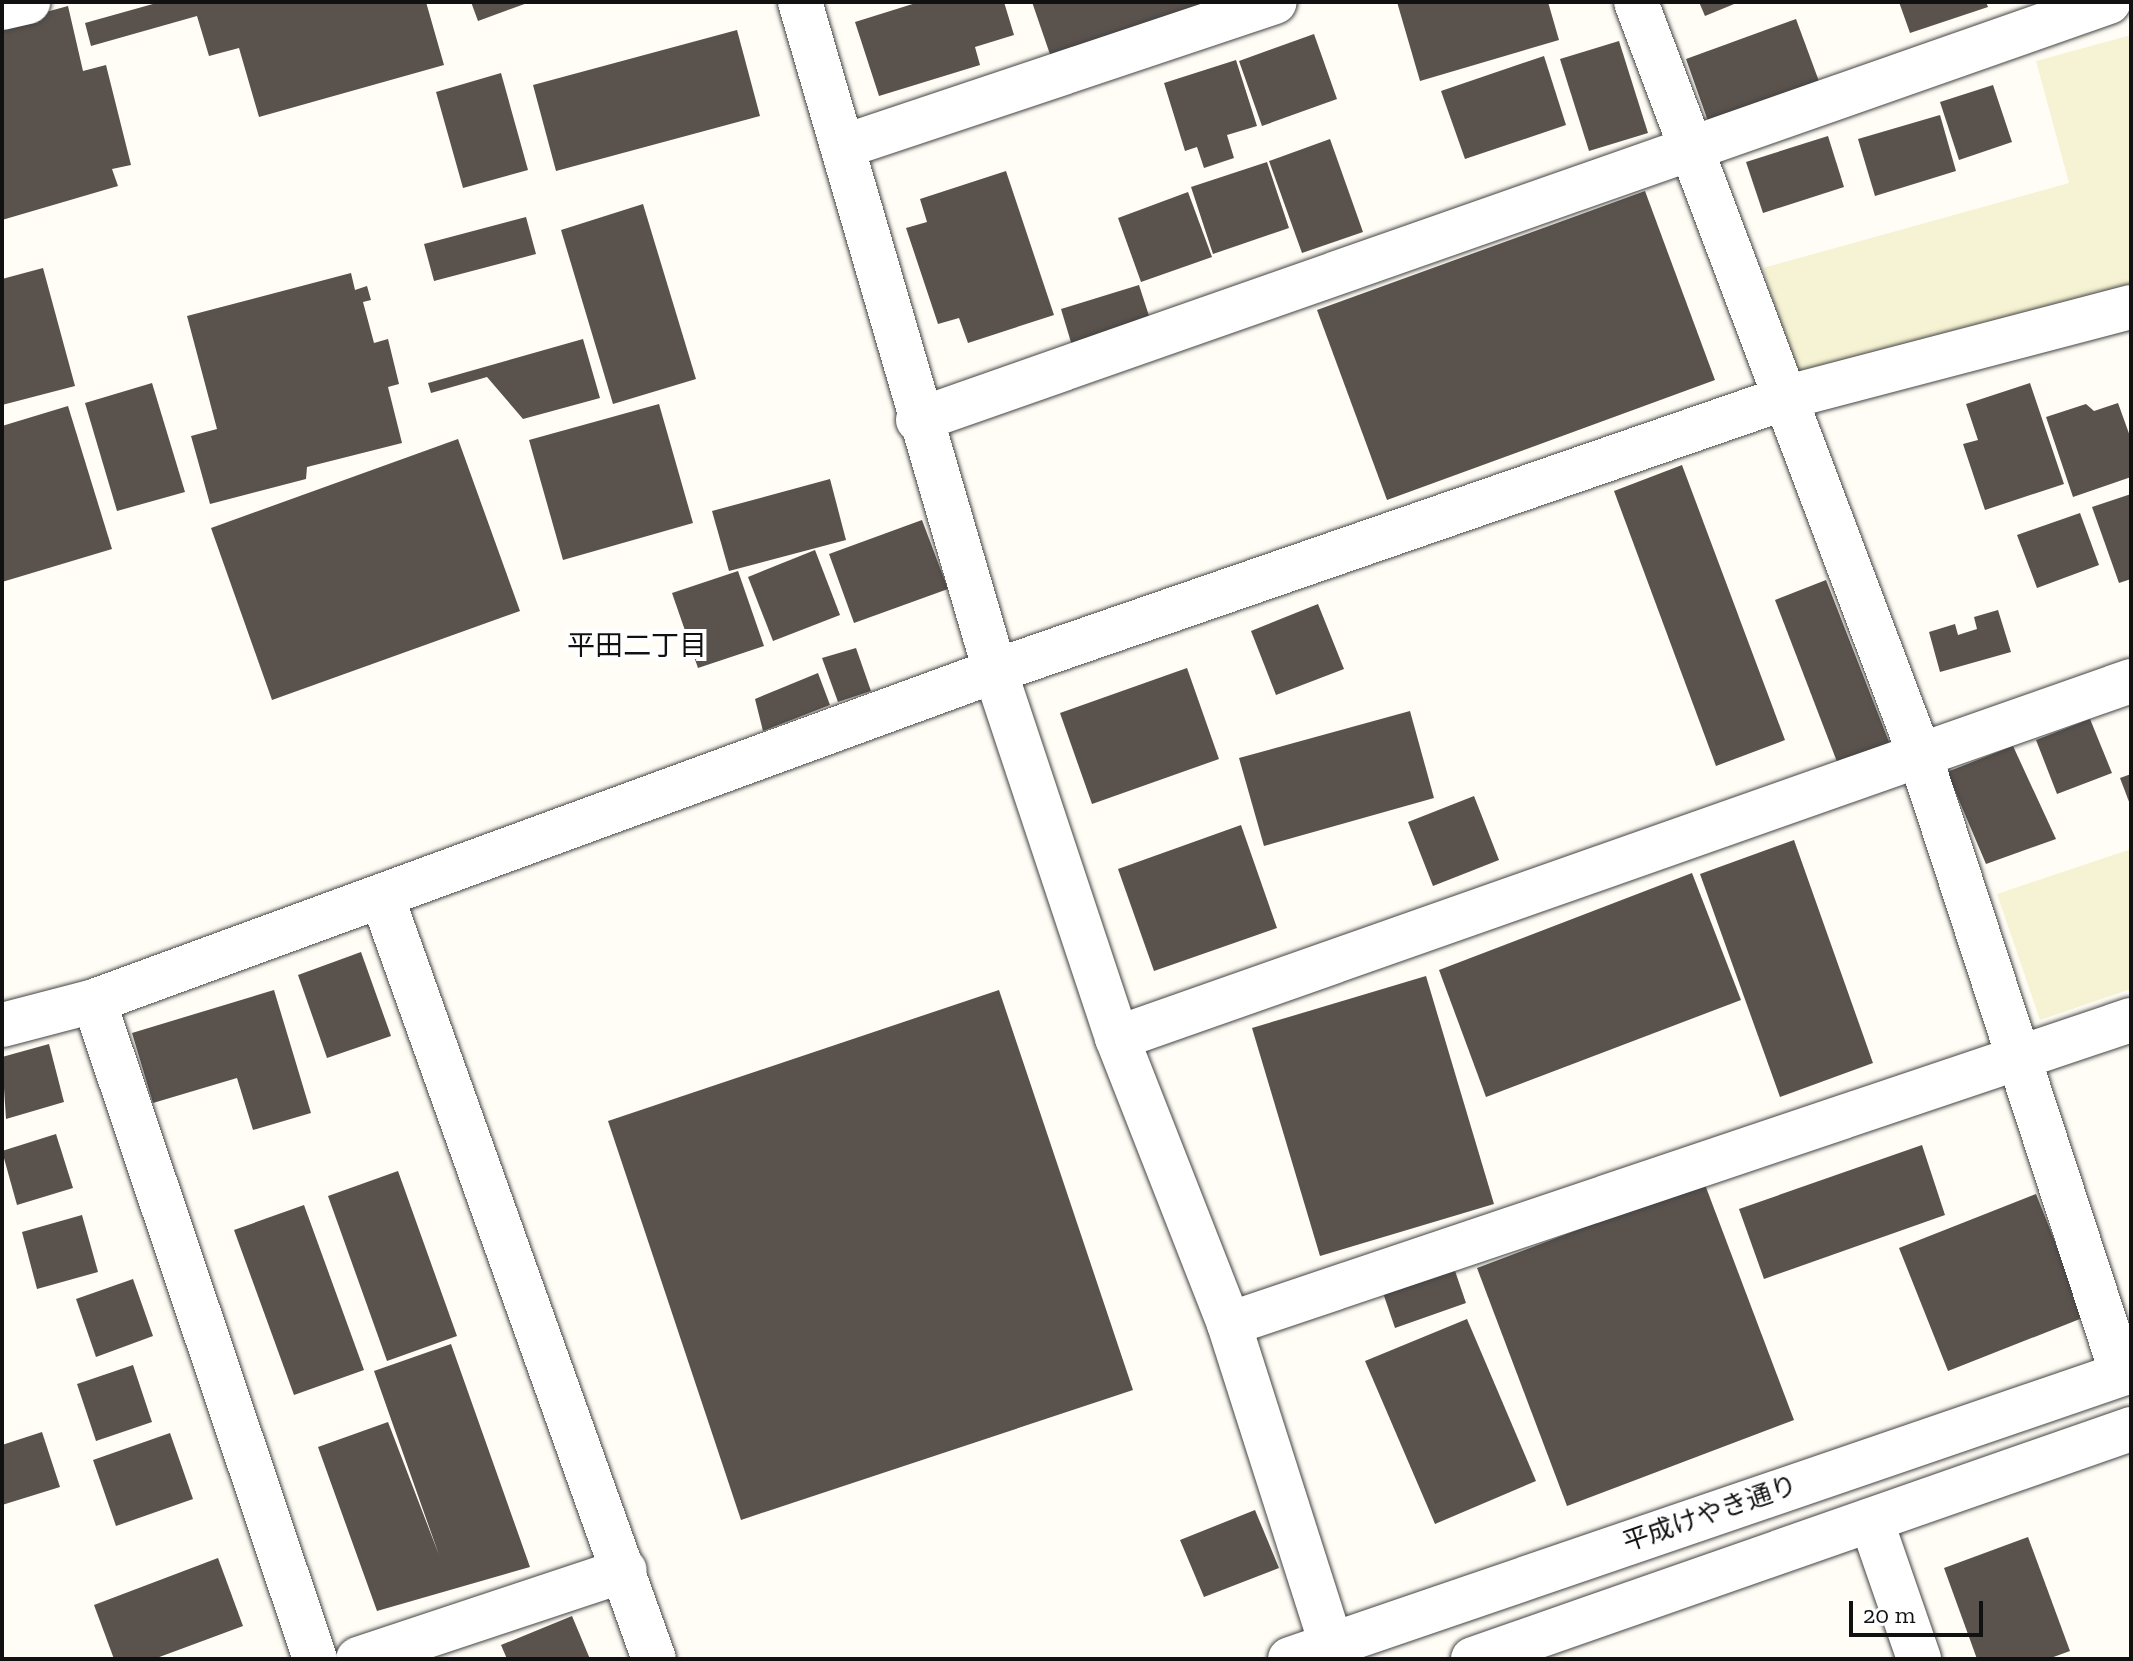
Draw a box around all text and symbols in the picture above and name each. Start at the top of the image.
district label: 平田二丁目 [567,629,707,663]
street label: 平成けやき通り [1619,1470,1801,1558]
scale bar [1853,1585,1987,1635]
text: 20 m [1863,1600,1915,1629]

